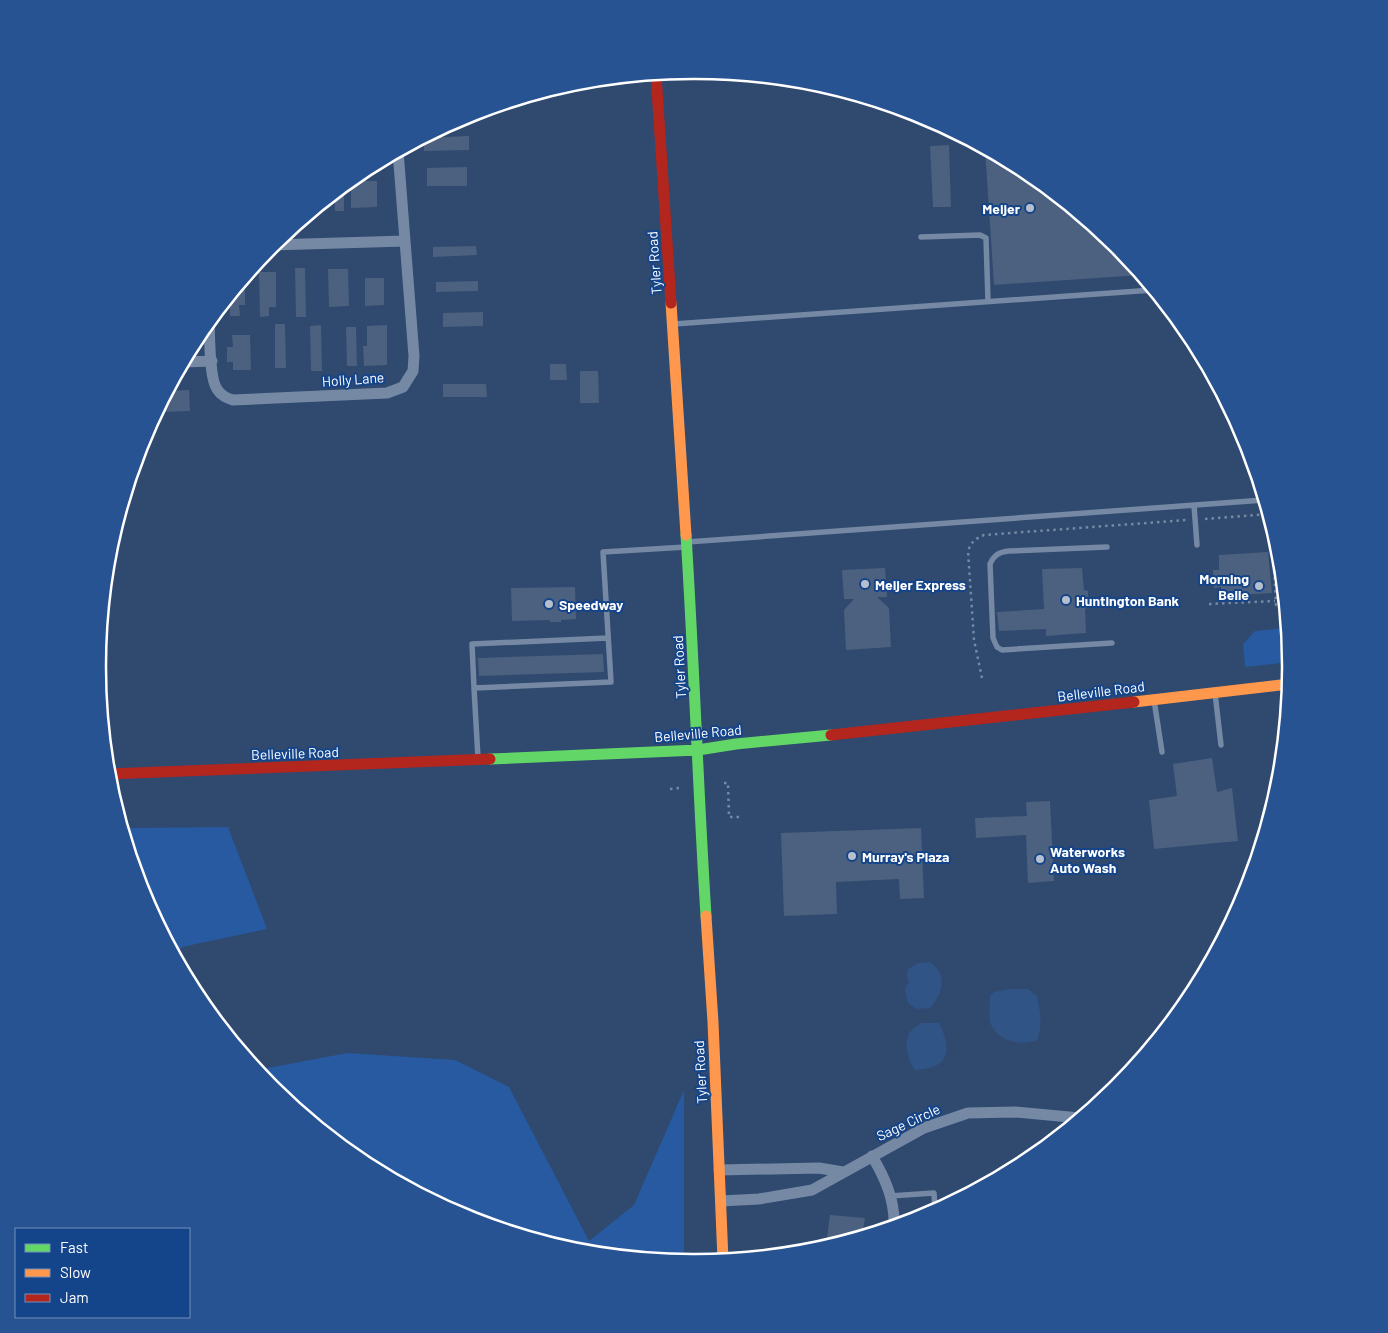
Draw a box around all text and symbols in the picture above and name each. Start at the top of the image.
place label: Meijer [982,200,1021,217]
marker: Meijer [1024,202,1036,214]
street label: Tyler Road [643,231,665,295]
street label: Holly Lane [321,368,385,390]
place label: Morning Belle [1199,570,1249,603]
place label: Meijer Express [875,576,966,593]
marker: Meijer Express [859,578,871,590]
marker: Morning Belle [1253,580,1265,592]
place label: Huntington Bank [1076,592,1180,609]
marker: Huntington Bank [1060,594,1072,606]
place label: Speedway [559,596,623,613]
marker: Speedway [543,598,555,610]
street label: Tyler Road [669,635,689,699]
street label: Belleville Road [1056,677,1146,705]
street label: Belleville Road [654,721,742,745]
street label: Belleville Road [251,743,339,763]
place label: Waterworks Auto Wash [1050,843,1125,876]
place label: Murray's Plaza [862,848,949,865]
marker: Murray's Plaza [846,850,858,862]
marker: Waterworks Auto Wash [1034,853,1046,865]
street label: Tyler Road [690,1040,710,1104]
street label: Sage Circle [874,1100,942,1144]
legend [15,1228,190,1318]
text: Fast [60,1238,88,1256]
text: Slow [60,1263,91,1281]
text: Jam [60,1288,89,1306]

